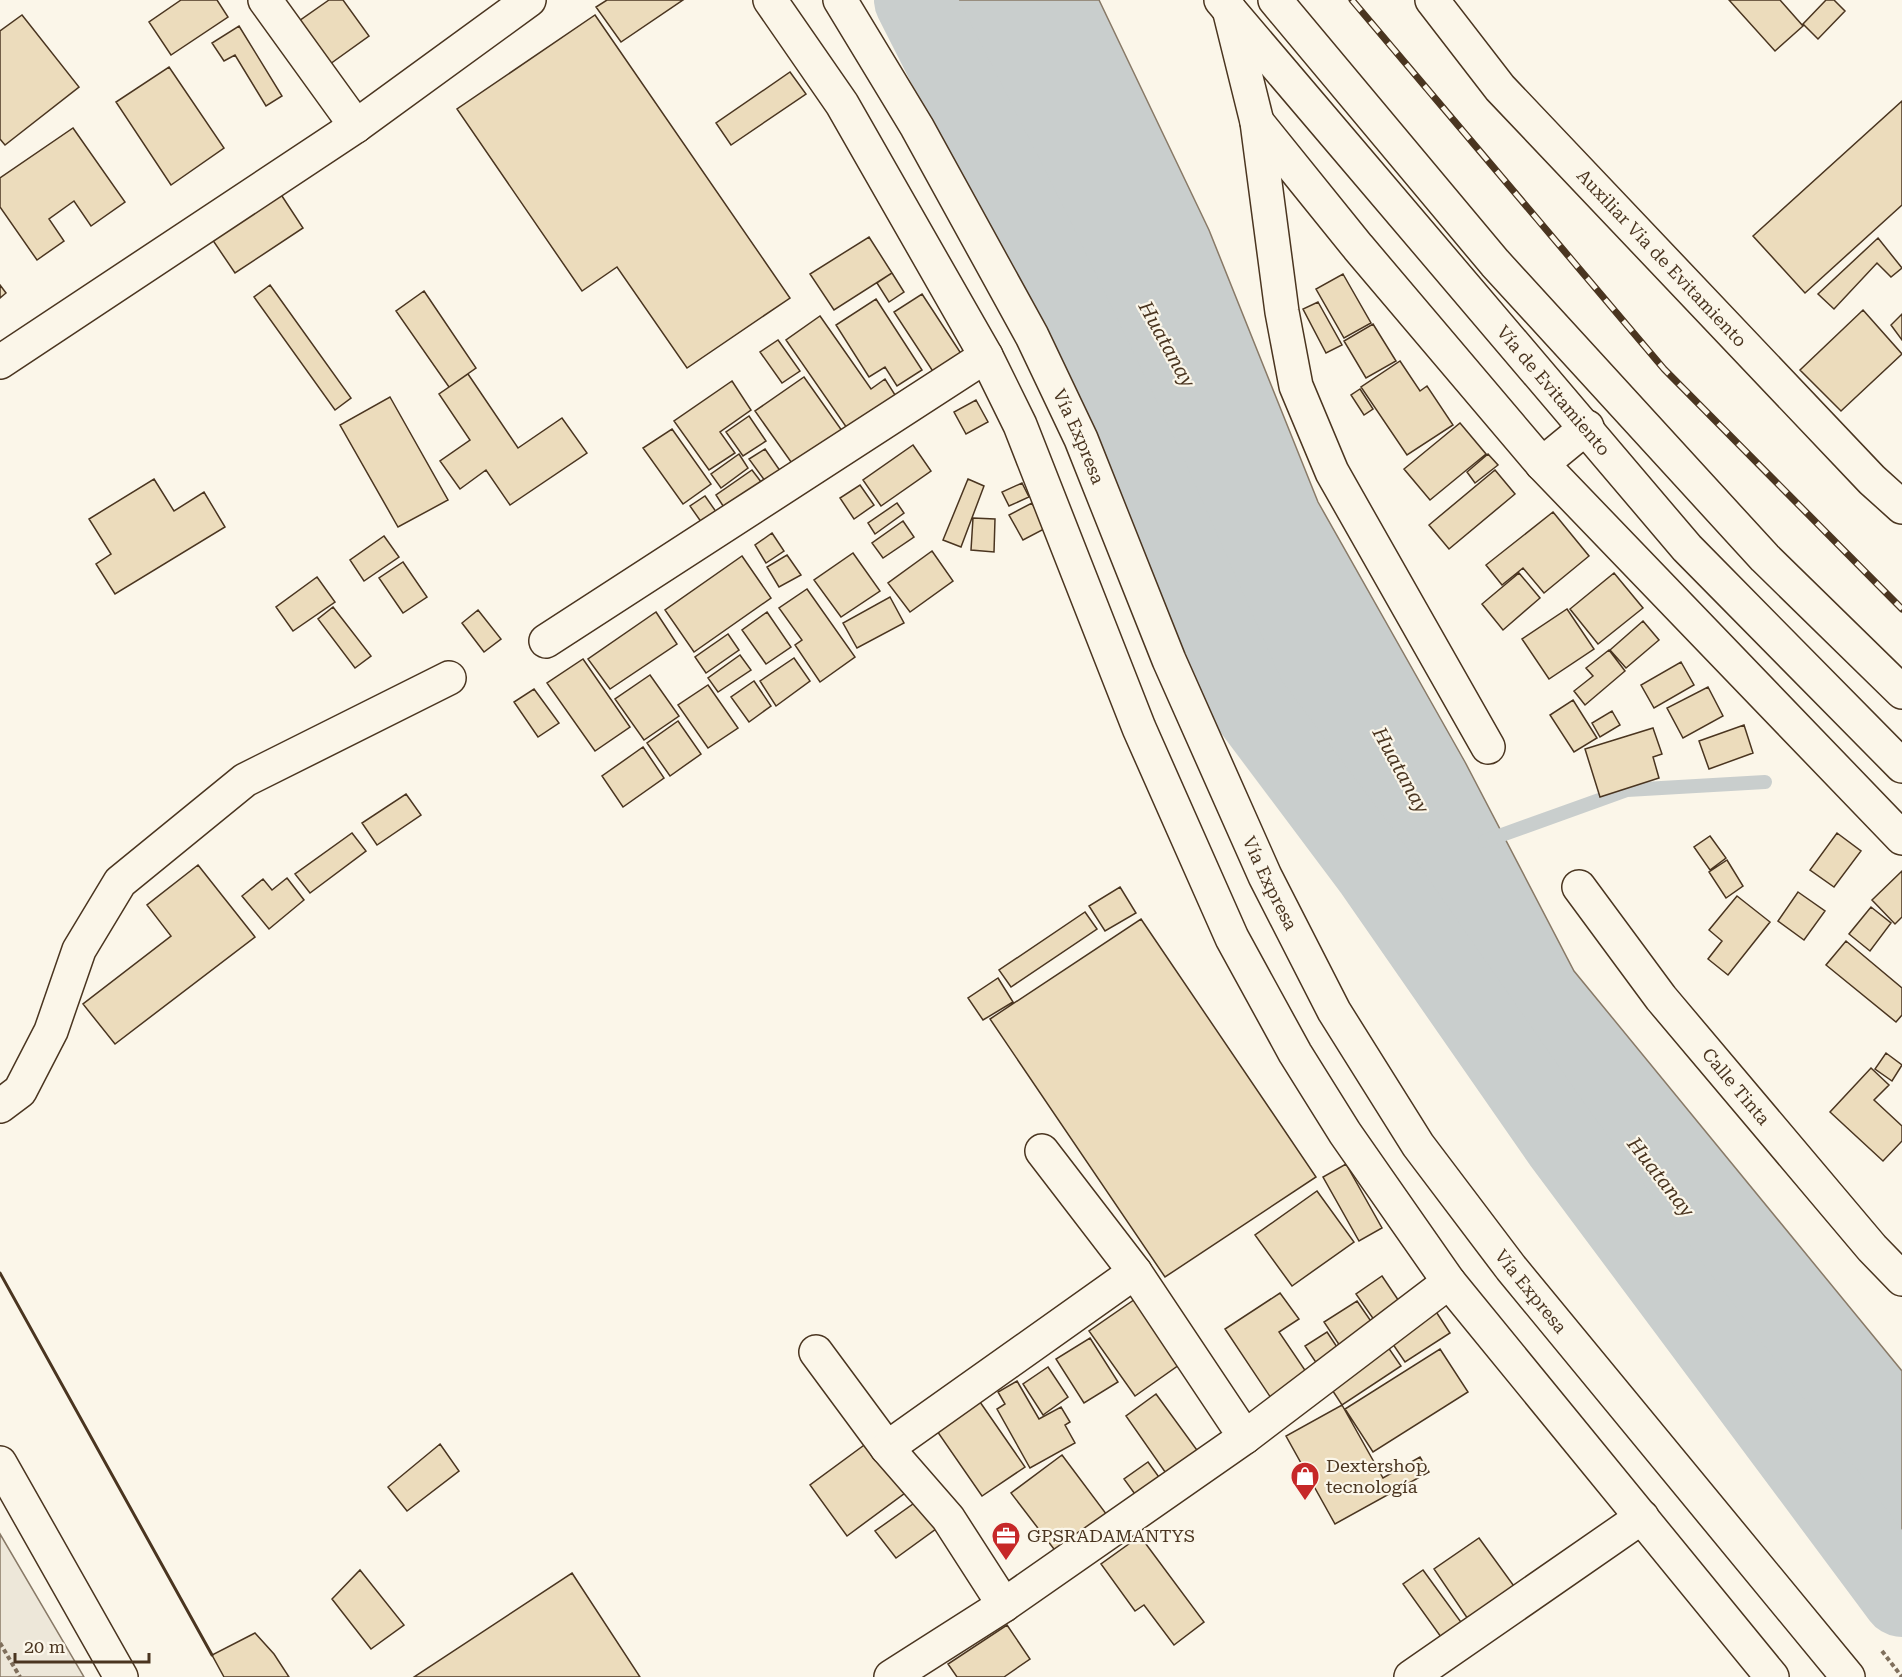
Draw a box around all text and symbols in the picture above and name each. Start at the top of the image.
street label: Auxiliar Via de Evitamiento [1573,165,1751,351]
water label: Huatanay [1133,296,1201,392]
street label: Vía de Evitamiento [1493,321,1615,460]
street label: Vía Expresa [1049,386,1109,487]
water label: Huatanay [1367,722,1435,818]
street label: Vía Expresa [1239,833,1302,934]
street label: Calle Tinta [1698,1044,1775,1129]
water label: Huatanay [1622,1131,1700,1222]
street label: Vía Expresa [1491,1245,1571,1337]
place label: Dextershop tecnología [1326,1455,1427,1497]
shop icon: Dextershop tecnología [1289,1460,1321,1502]
office icon: GPSRADAMANTYS [990,1520,1022,1562]
place label: GPSRADAMANTYS [1027,1525,1195,1546]
scale bar [15,1626,148,1664]
text: 20 m [24,1636,65,1657]

